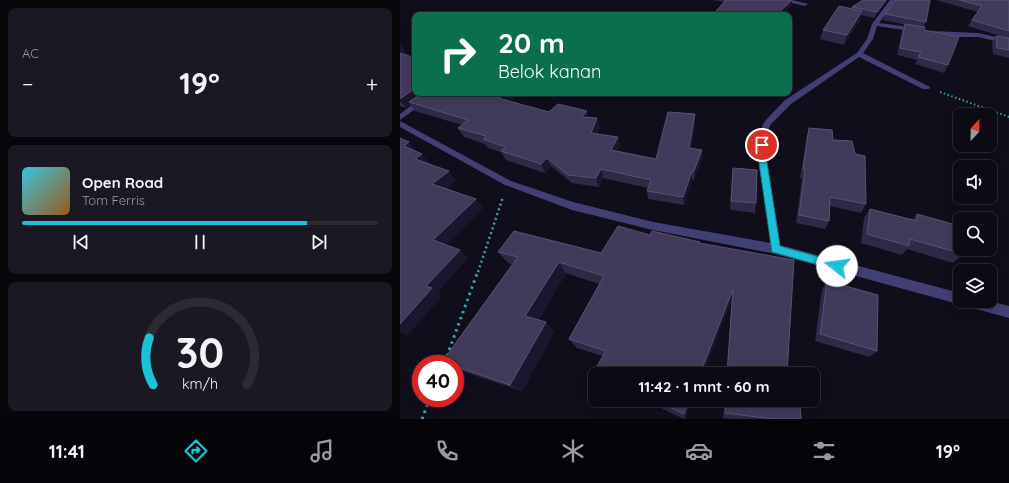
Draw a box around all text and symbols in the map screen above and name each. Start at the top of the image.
text: 20 m [498,25,565,60]
icon: right [432,28,484,80]
text: AC [22,45,39,61]
text: Belok kanan [498,60,601,83]
text: 19° [179,64,220,102]
text: − [22,70,33,98]
text: + [366,70,378,98]
north arrow [953,108,997,152]
map controls [953,108,997,308]
pin [745,128,779,162]
icon: arrive [751,134,773,156]
button: sound [953,160,997,204]
text: Open Road [82,173,163,192]
text: Tom Ferris [82,192,145,208]
button: search [953,212,997,256]
icon: previous [70,231,92,253]
icon: pause [189,231,211,253]
icon: next [308,231,330,253]
position arrow [816,245,858,287]
button: layers [953,264,997,308]
text: 30 [176,325,224,377]
speed limit sign: 40 [412,355,464,407]
text: km/h [182,374,218,392]
text: 11:42 · 1 mnt · 60 m [638,377,770,396]
icon: directions [182,437,210,465]
icon: music [308,437,336,465]
icon: phone [433,437,461,465]
icon: climate [559,437,587,465]
icon: car [685,437,713,465]
icon: filters [810,437,838,465]
text: 11:41 [49,440,85,463]
text: 19° [936,440,960,463]

